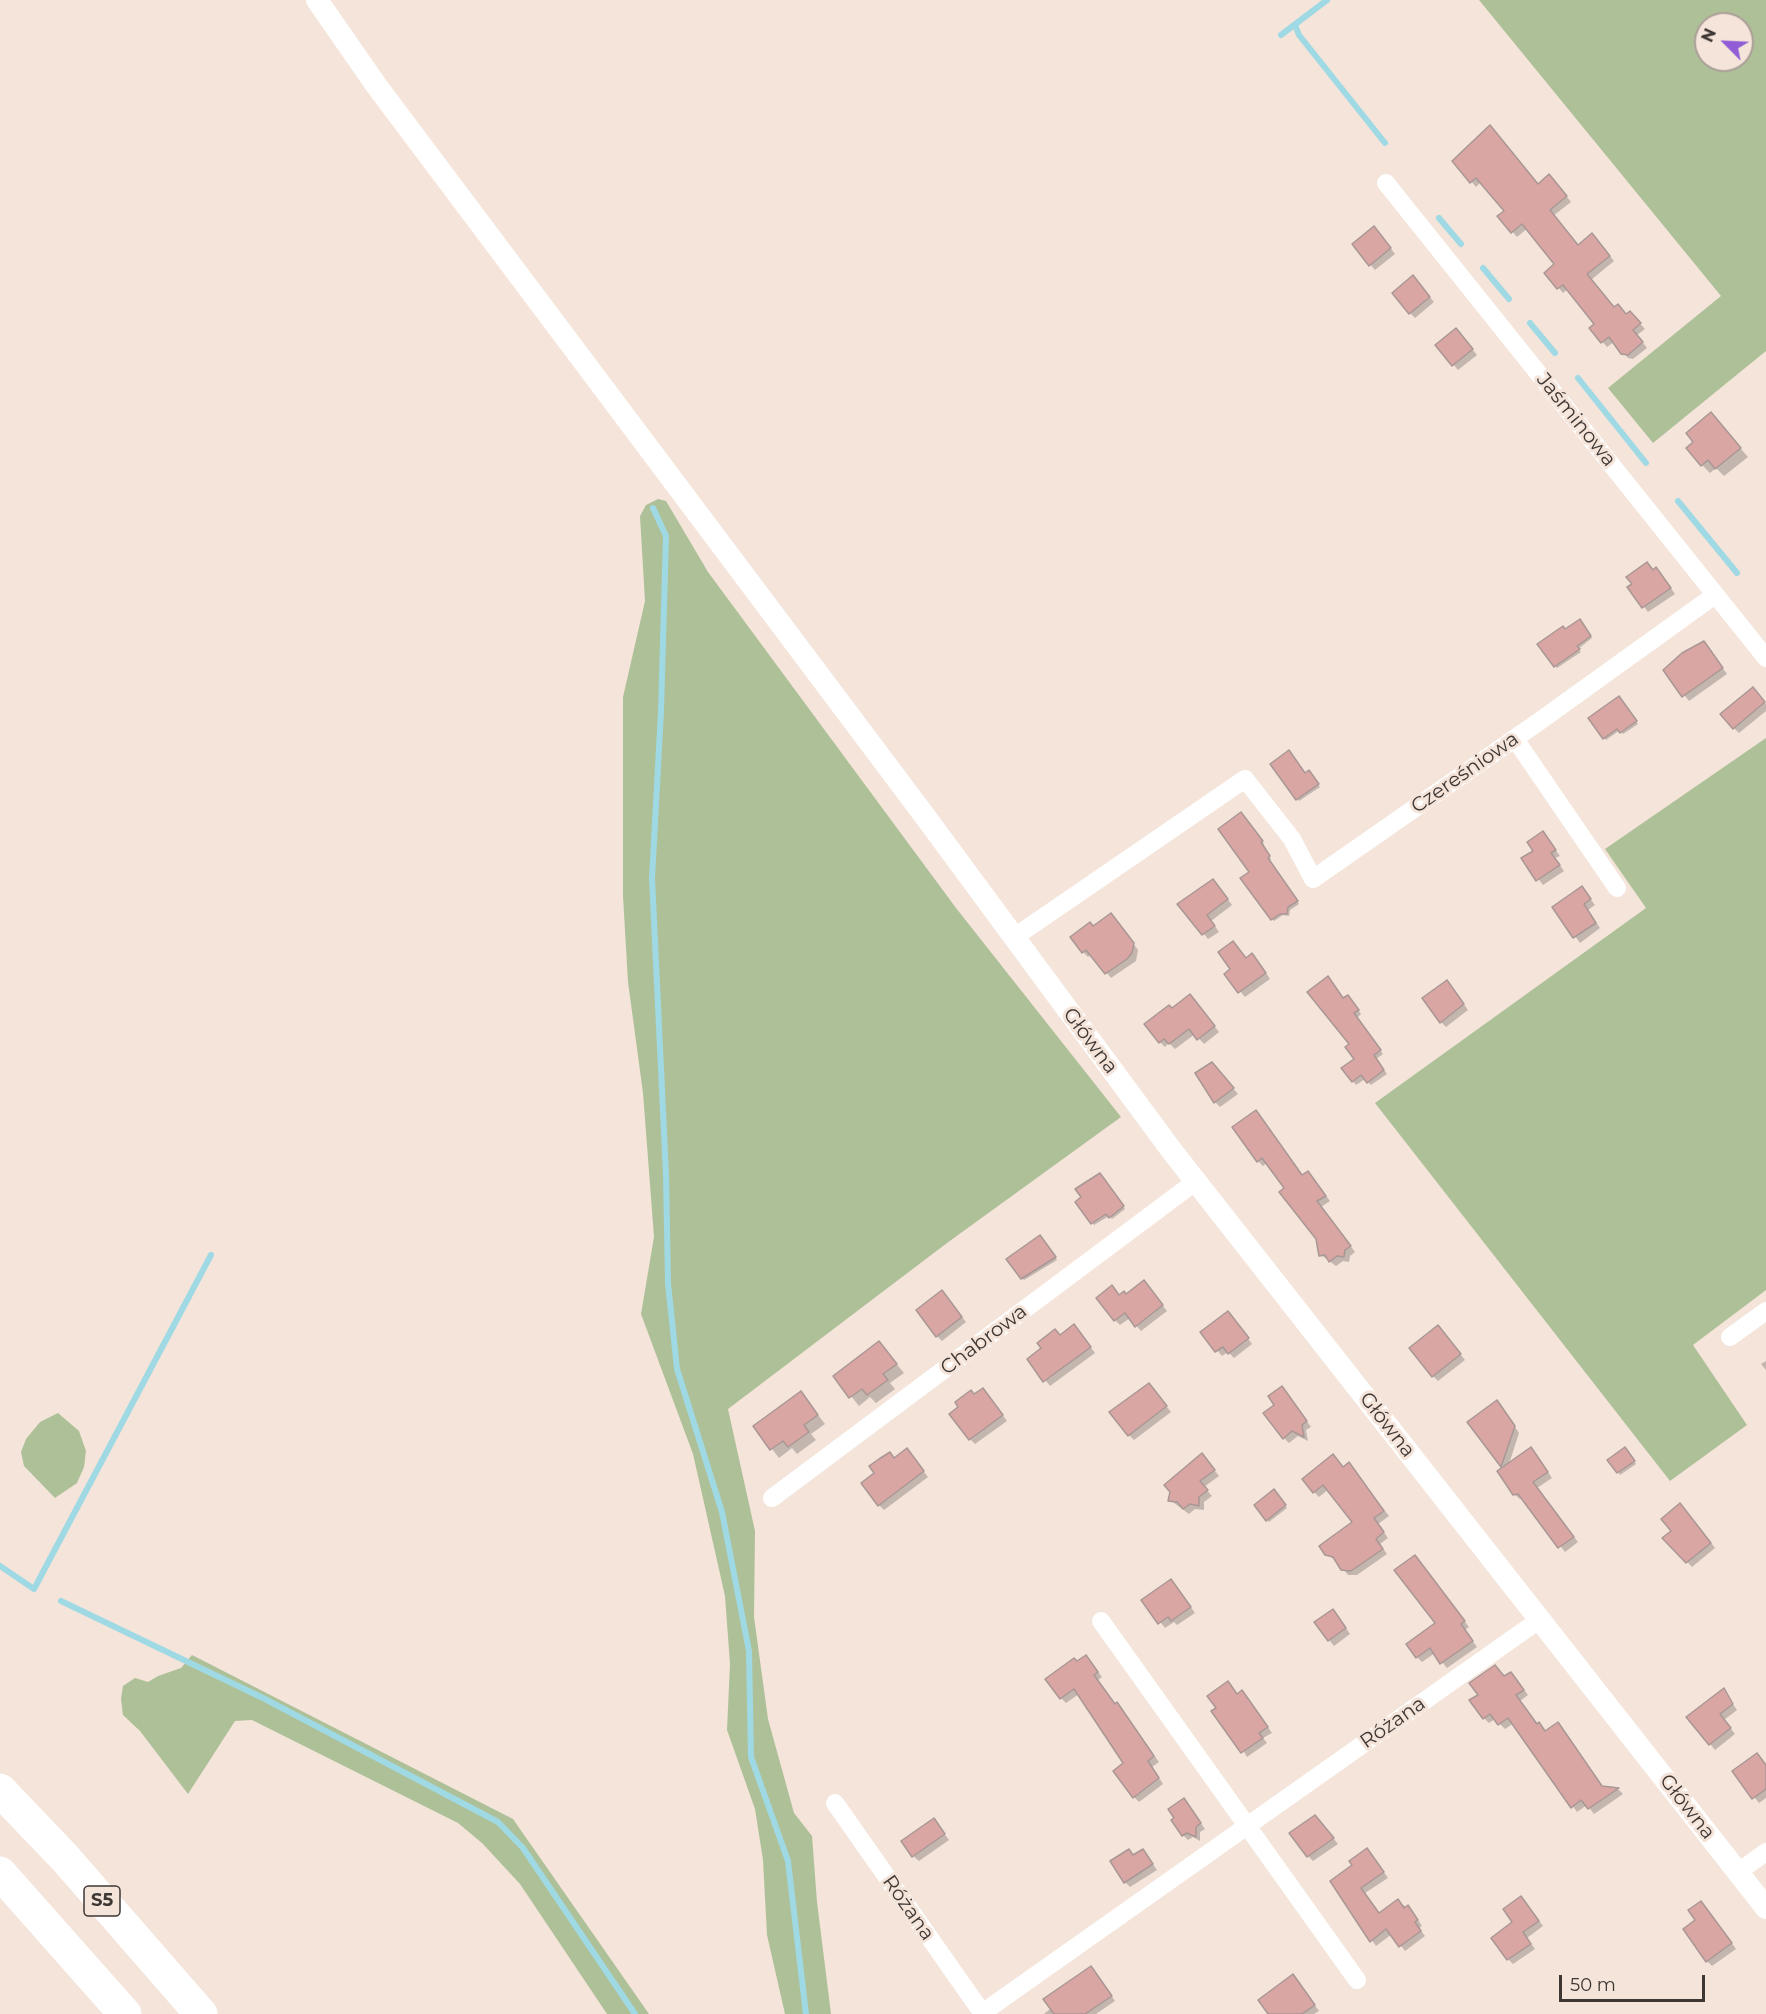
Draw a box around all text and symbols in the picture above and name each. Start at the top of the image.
north arrow [1694,12,1754,72]
text: N [1698,26,1720,45]
street label: Jaśminowa [1531,369,1621,471]
street label: Czereśniowa [1407,727,1523,819]
street label: Główna [1057,1003,1123,1079]
street label: Chabrowa [936,1300,1032,1380]
street label: Główna [1354,1388,1420,1462]
street label: Różana [1356,1692,1430,1754]
street label: Główna [1654,1770,1720,1844]
street label: Różana [877,1871,939,1945]
road number: S5 [84,1886,120,1916]
scale bar [1562,1963,1708,2001]
text: 50 m [1570,1974,1616,1996]

